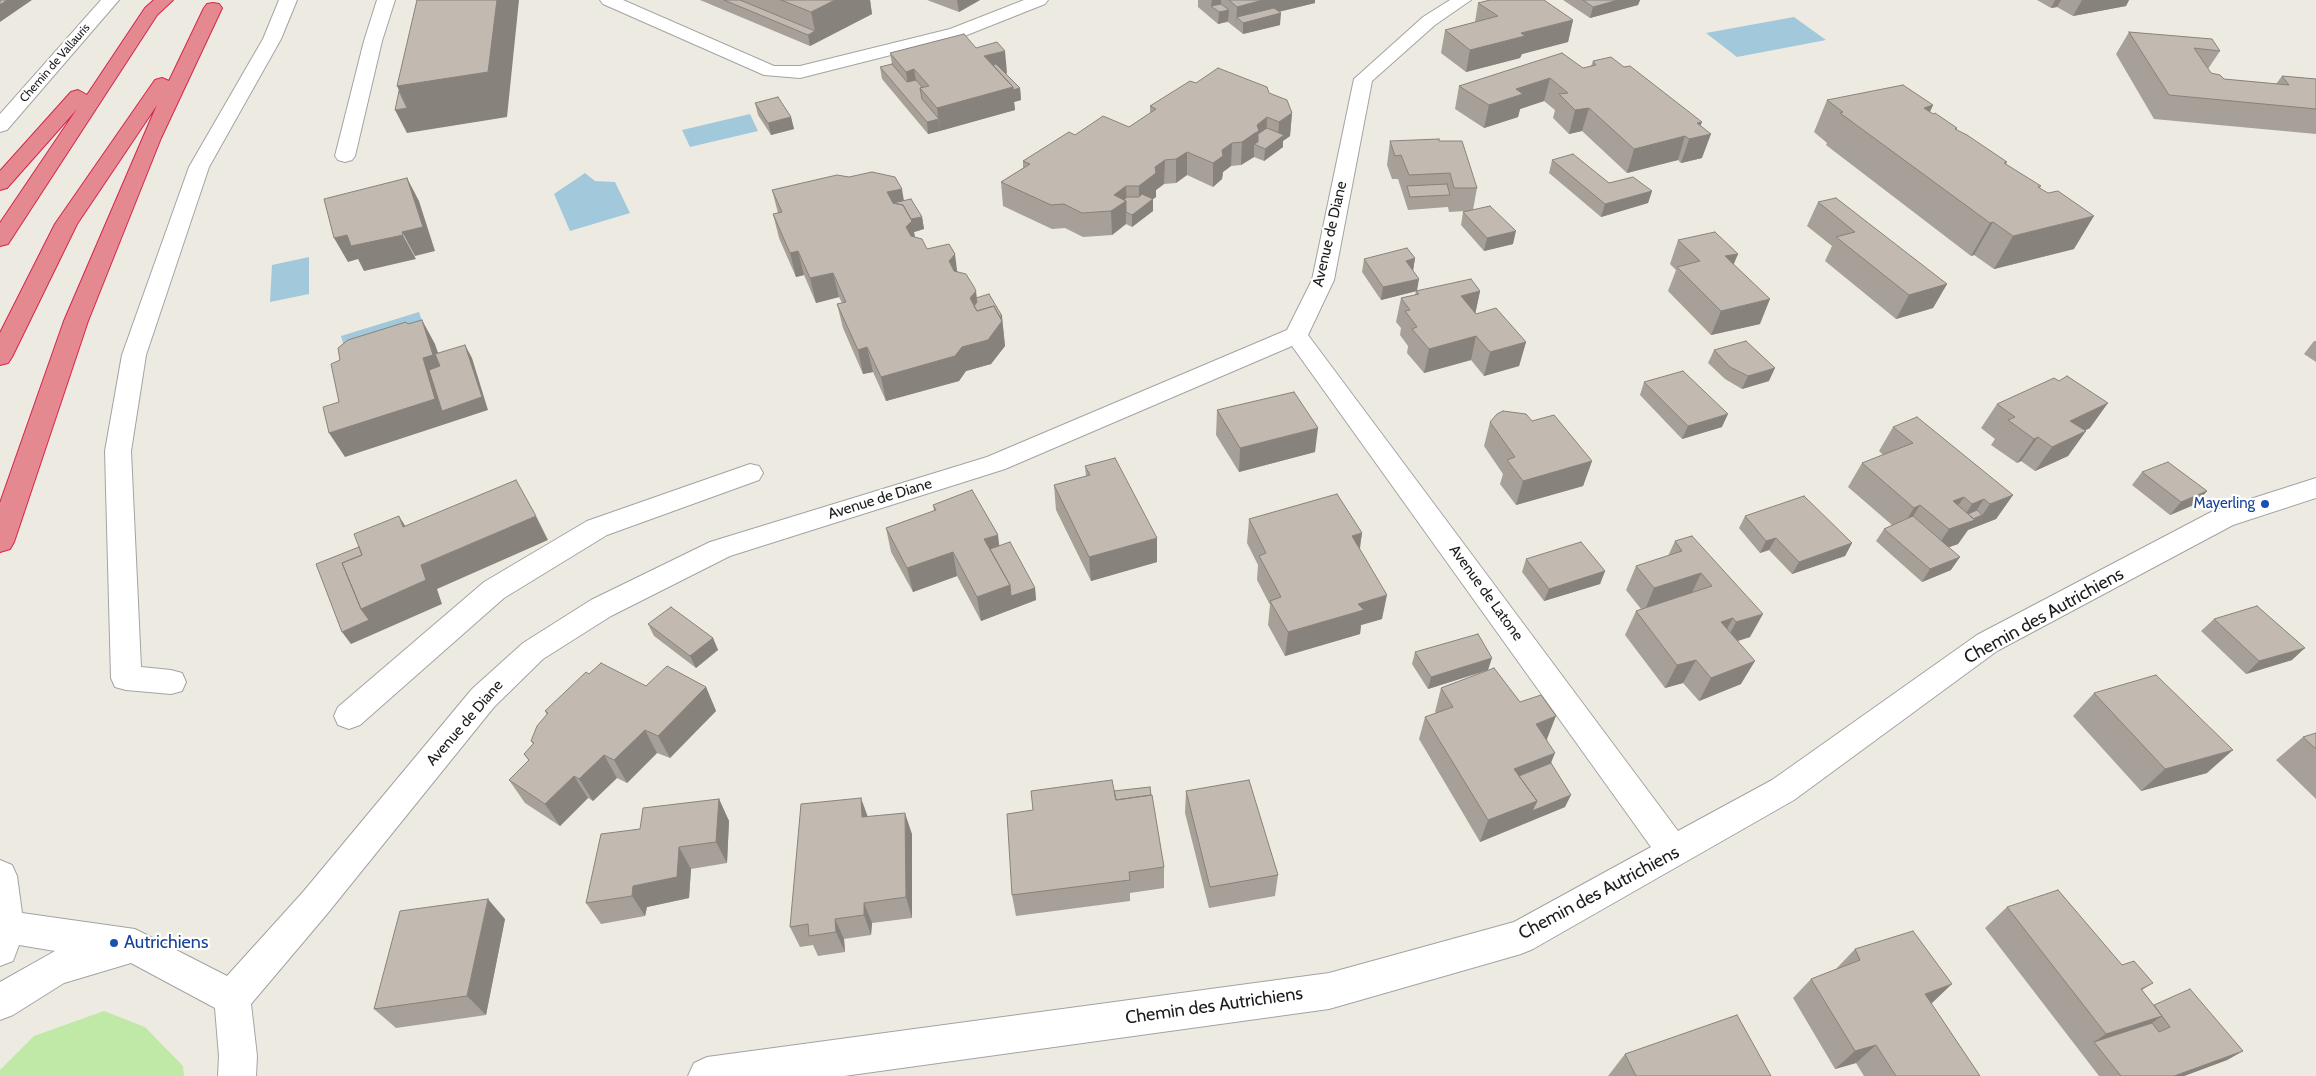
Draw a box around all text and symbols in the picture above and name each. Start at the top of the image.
street label: Chemin de Vallauris [17,21,93,105]
street label: Avenue de Diane [1309,180,1351,288]
street label: Avenue de Diane [826,475,934,523]
place label: Mayerling [2194,495,2255,513]
marker: Mayerling [2259,498,2271,510]
street label: Avenue de Latone [1445,542,1527,644]
street label: Chemin des Autrichiens [1961,563,2127,669]
street label: Avenue de Diane [423,677,507,769]
street label: Chemin des Autrichiens [1515,841,1683,945]
place label: Autrichiens [124,932,208,954]
marker: Autrichiens [108,937,120,949]
street label: Chemin des Autrichiens [1124,983,1304,1029]

